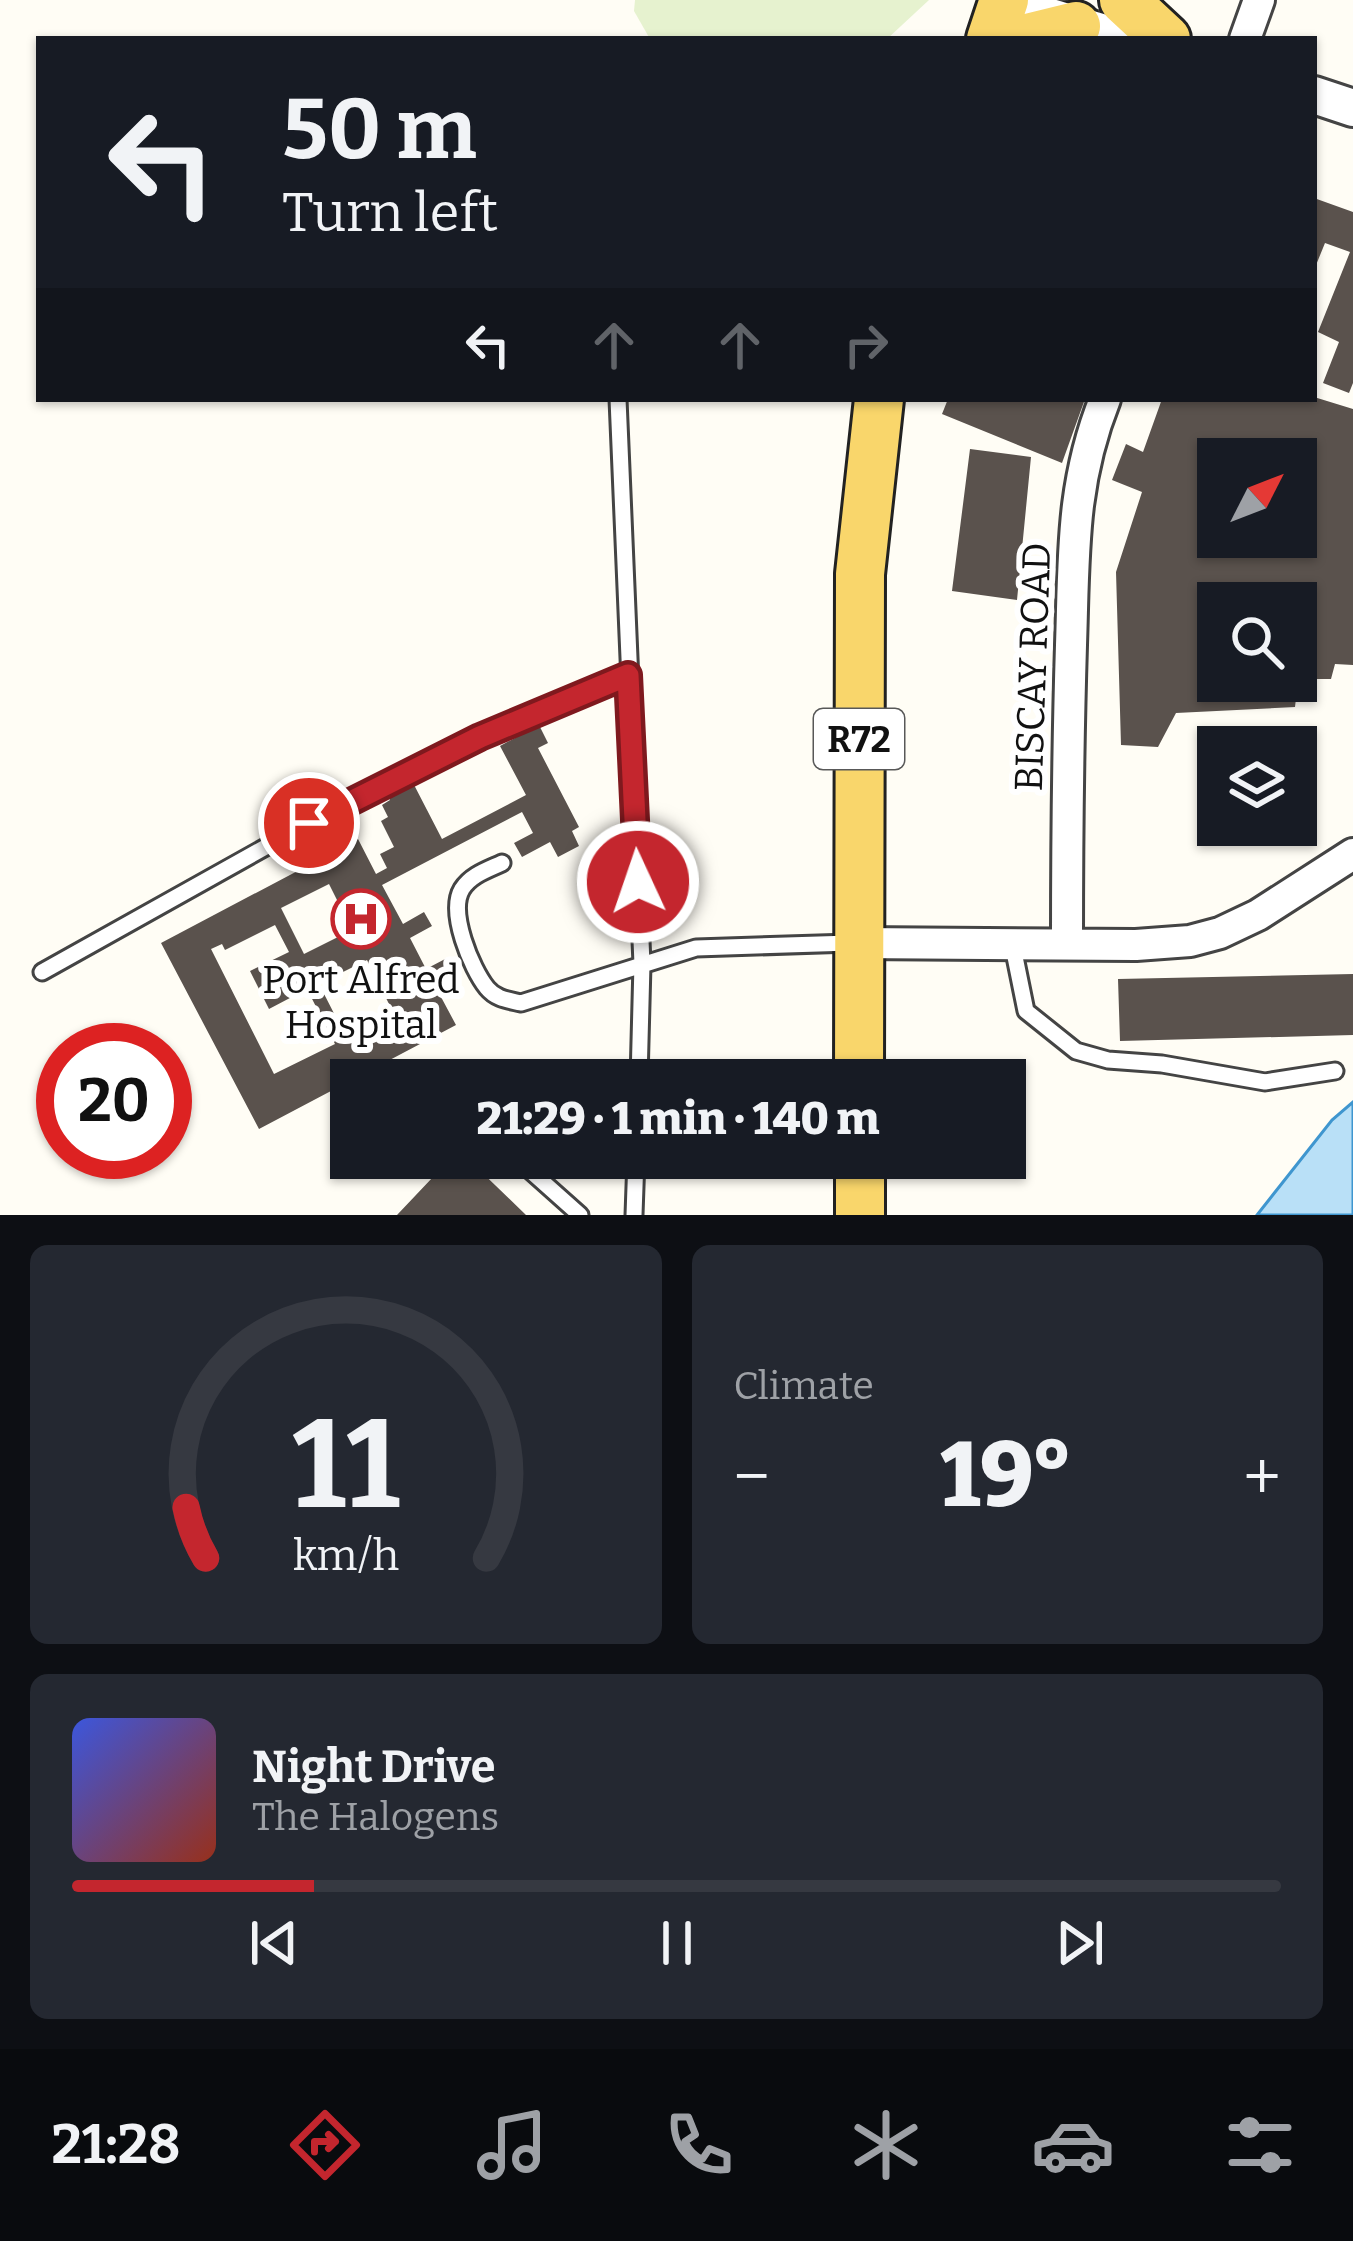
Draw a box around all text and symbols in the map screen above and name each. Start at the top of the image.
text: 50 m [282,79,477,180]
icon: left [84,84,240,240]
text: Turn left [282,181,498,245]
icon: left [455,312,521,378]
icon: ahead [581,312,647,378]
icon: ahead [707,312,773,378]
icon: right [833,312,899,378]
north arrow [1197,438,1317,558]
map controls [1197,438,1317,846]
street label: BISCAY ROAD [1006,542,1060,792]
button: search [1197,582,1317,702]
road number: R72 [814,709,904,769]
button: layers [1197,726,1317,846]
pin [258,772,360,874]
icon: arrive [276,790,342,856]
position arrow [575,819,701,945]
hospital icon: Port Alfred Hospital [330,888,392,950]
place label: Port Alfred Hospital [262,957,460,1048]
speed limit sign: 20 [36,1023,192,1179]
text: 21:29 · 1 min · 140 m [477,1092,879,1146]
text: Climate [734,1363,874,1409]
text: 11 [292,1390,400,1540]
text: 19° [940,1422,1073,1530]
text: − [734,1437,770,1516]
text: + [1243,1437,1281,1516]
text: km/h [293,1529,399,1580]
text: Night Drive [252,1740,495,1794]
text: The Halogens [252,1794,499,1840]
icon: previous [241,1910,307,1976]
icon: pause [644,1910,710,1976]
icon: next [1047,1910,1113,1976]
icon: directions [283,2103,367,2187]
icon: music [470,2103,554,2187]
icon: phone [657,2103,741,2187]
icon: climate [844,2103,928,2187]
icon: car [1031,2103,1115,2187]
icon: filters [1218,2103,1302,2187]
text: 21:28 [51,2113,181,2177]

